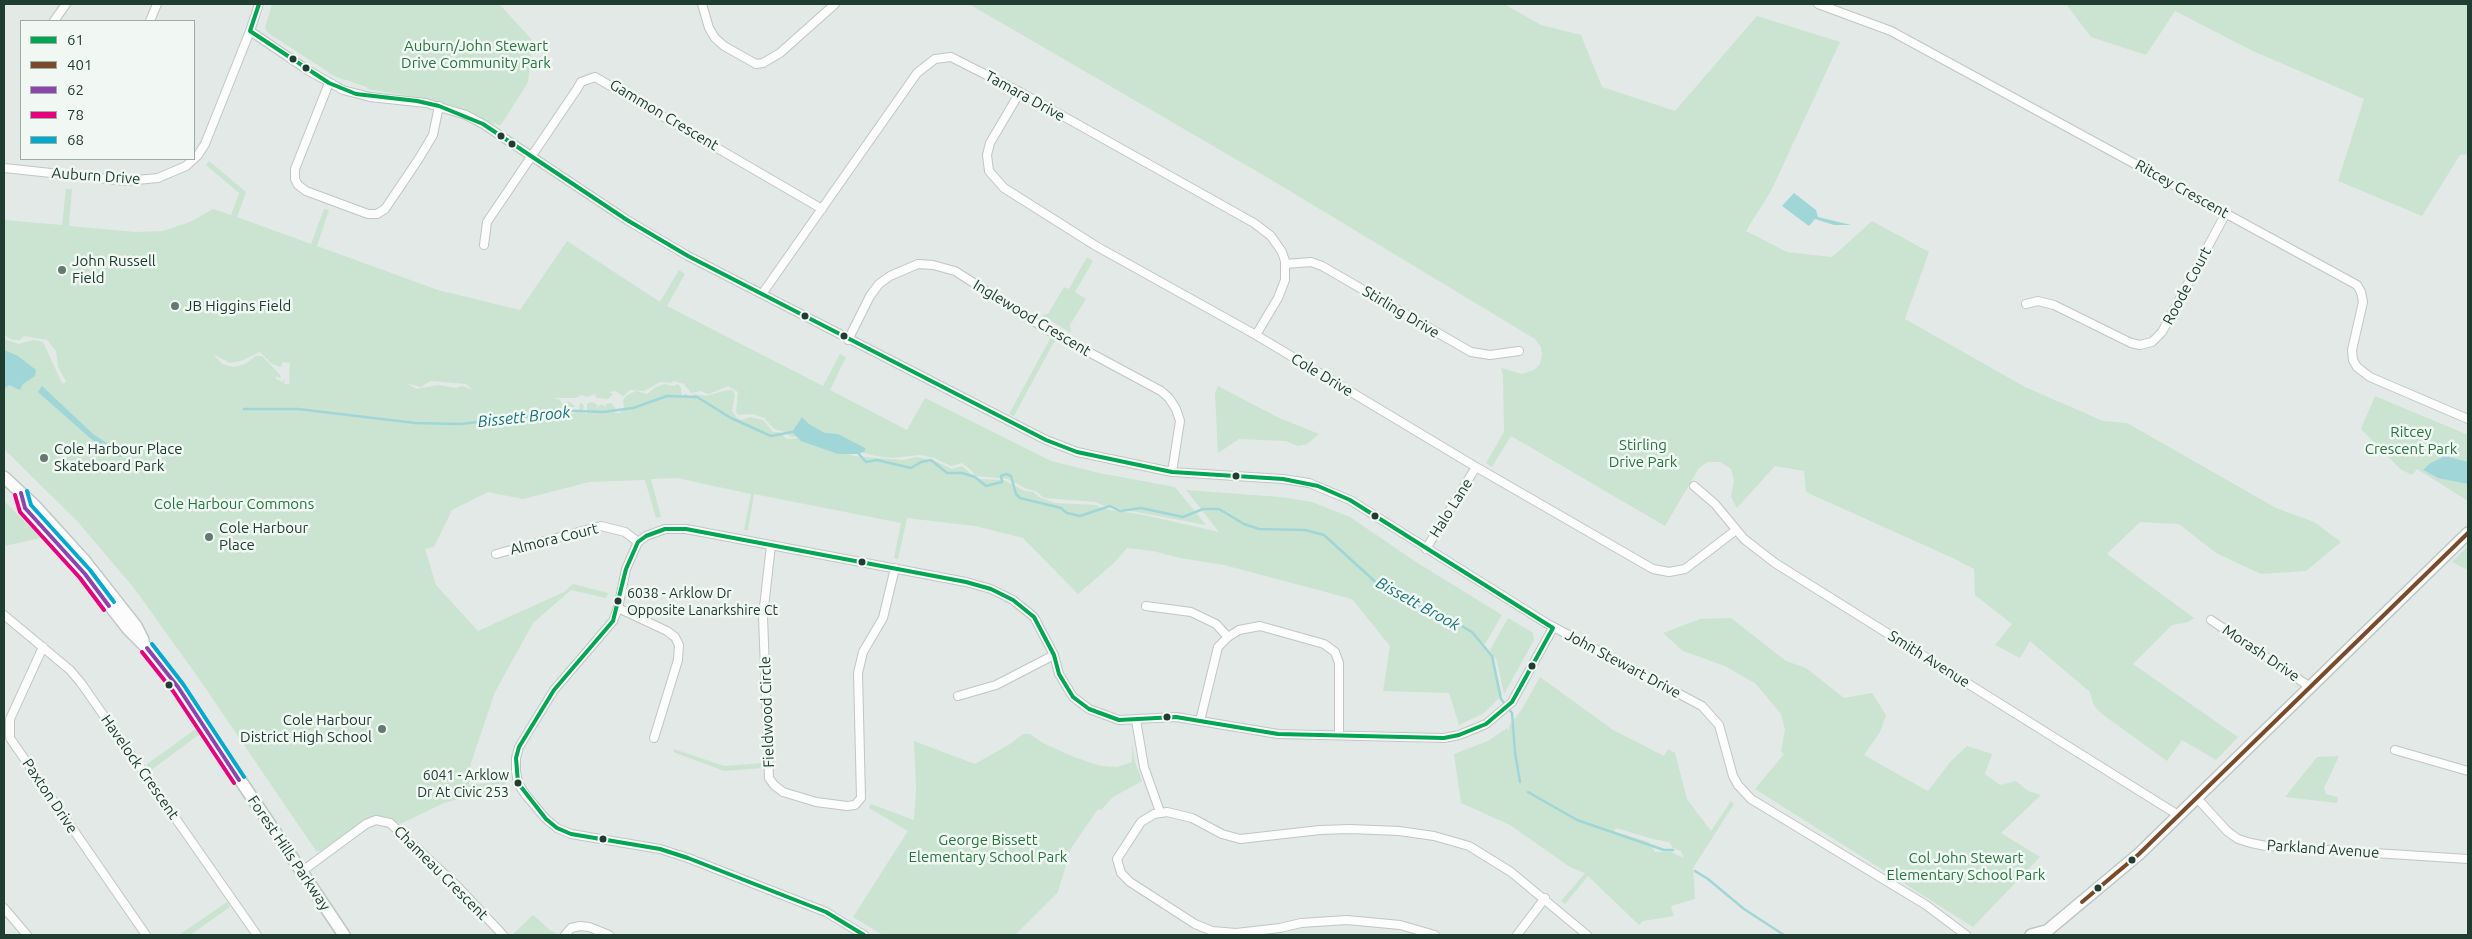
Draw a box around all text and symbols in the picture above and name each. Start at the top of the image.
legend [20,20,195,160]
text: 61 [67,31,84,48]
park label: Auburn/John Stewart Drive Community Park [401,37,551,72]
unlabelled marker [288,54,298,64]
text: 401 [67,56,92,73]
unlabelled marker [301,63,311,73]
street label: Tamara Drive [982,67,1068,125]
street label: Gammon Crescent [606,75,722,155]
text: 62 [67,81,84,98]
text: 78 [67,106,84,123]
text: 68 [67,131,84,148]
unlabelled marker [496,131,506,141]
unlabelled marker [507,139,517,149]
street label: Ritcey Crescent [2132,156,2232,222]
street label: Auburn Drive [51,164,141,188]
street label: Roode Court [2159,244,2215,328]
place label: John Russell Field [72,252,156,287]
marker: John Russell Field [56,264,68,276]
street label: Inglewood Crescent [970,276,1094,360]
street label: Stirling Drive [1359,282,1443,342]
place label: JB Higgins Field [185,297,291,315]
marker: JB Higgins Field [169,300,181,312]
unlabelled marker [800,311,810,321]
unlabelled marker [839,331,849,341]
street label: Cole Drive [1288,350,1356,400]
water label: Bissett Brook [477,403,571,431]
park label: Ritcey Crescent Park [2365,423,2457,458]
park label: Stirling Drive Park [1609,436,1677,471]
place label: Cole Harbour Place Skateboard Park [54,440,183,475]
marker: Cole Harbour Place Skateboard Park [38,452,50,464]
unlabelled marker [1231,471,1241,481]
street label: Halo Lane [1426,475,1476,541]
park label: Cole Harbour Commons [154,495,314,513]
unlabelled marker [1370,511,1380,521]
place label: Cole Harbour Place [219,519,308,554]
street label: Almora Court [508,519,600,559]
marker: Cole Harbour Place [203,531,215,543]
unlabelled marker [857,557,867,567]
water label: Bissett Brook [1373,573,1463,635]
place label: 6038 - Arklow Dr Opposite Lanarkshire Ct [627,585,778,618]
marker: 6038 - Arklow Dr Opposite Lanarkshire Ct [613,596,623,606]
street label: Morash Drive [2219,621,2303,685]
street label: John Stewart Drive [1562,626,1684,702]
street label: Smith Avenue [1885,627,1973,691]
street label: Fieldwood Circle [756,656,778,768]
unlabelled marker [1527,661,1537,671]
unlabelled marker [164,680,174,690]
street label: Havelock Crescent [97,711,183,823]
place label: Cole Harbour District High School [240,711,372,746]
unlabelled marker [1162,712,1172,722]
marker: Cole Harbour District High School [376,723,388,735]
street label: Paxton Drive [18,755,82,837]
place label: 6041 - Arklow Dr At Civic 253 [417,767,509,800]
marker: 6041 - Arklow Dr At Civic 253 [513,778,523,788]
street label: Forest Hills Parkway [244,792,334,914]
street label: Chameau Crescent [390,822,492,924]
park label: George Bissett Elementary School Park [909,831,1067,866]
unlabelled marker [598,834,608,844]
street label: Parkland Avenue [2266,836,2380,862]
park label: Col John Stewart Elementary School Park [1887,849,2045,884]
unlabelled marker [2127,855,2137,865]
unlabelled marker [2093,883,2103,893]

